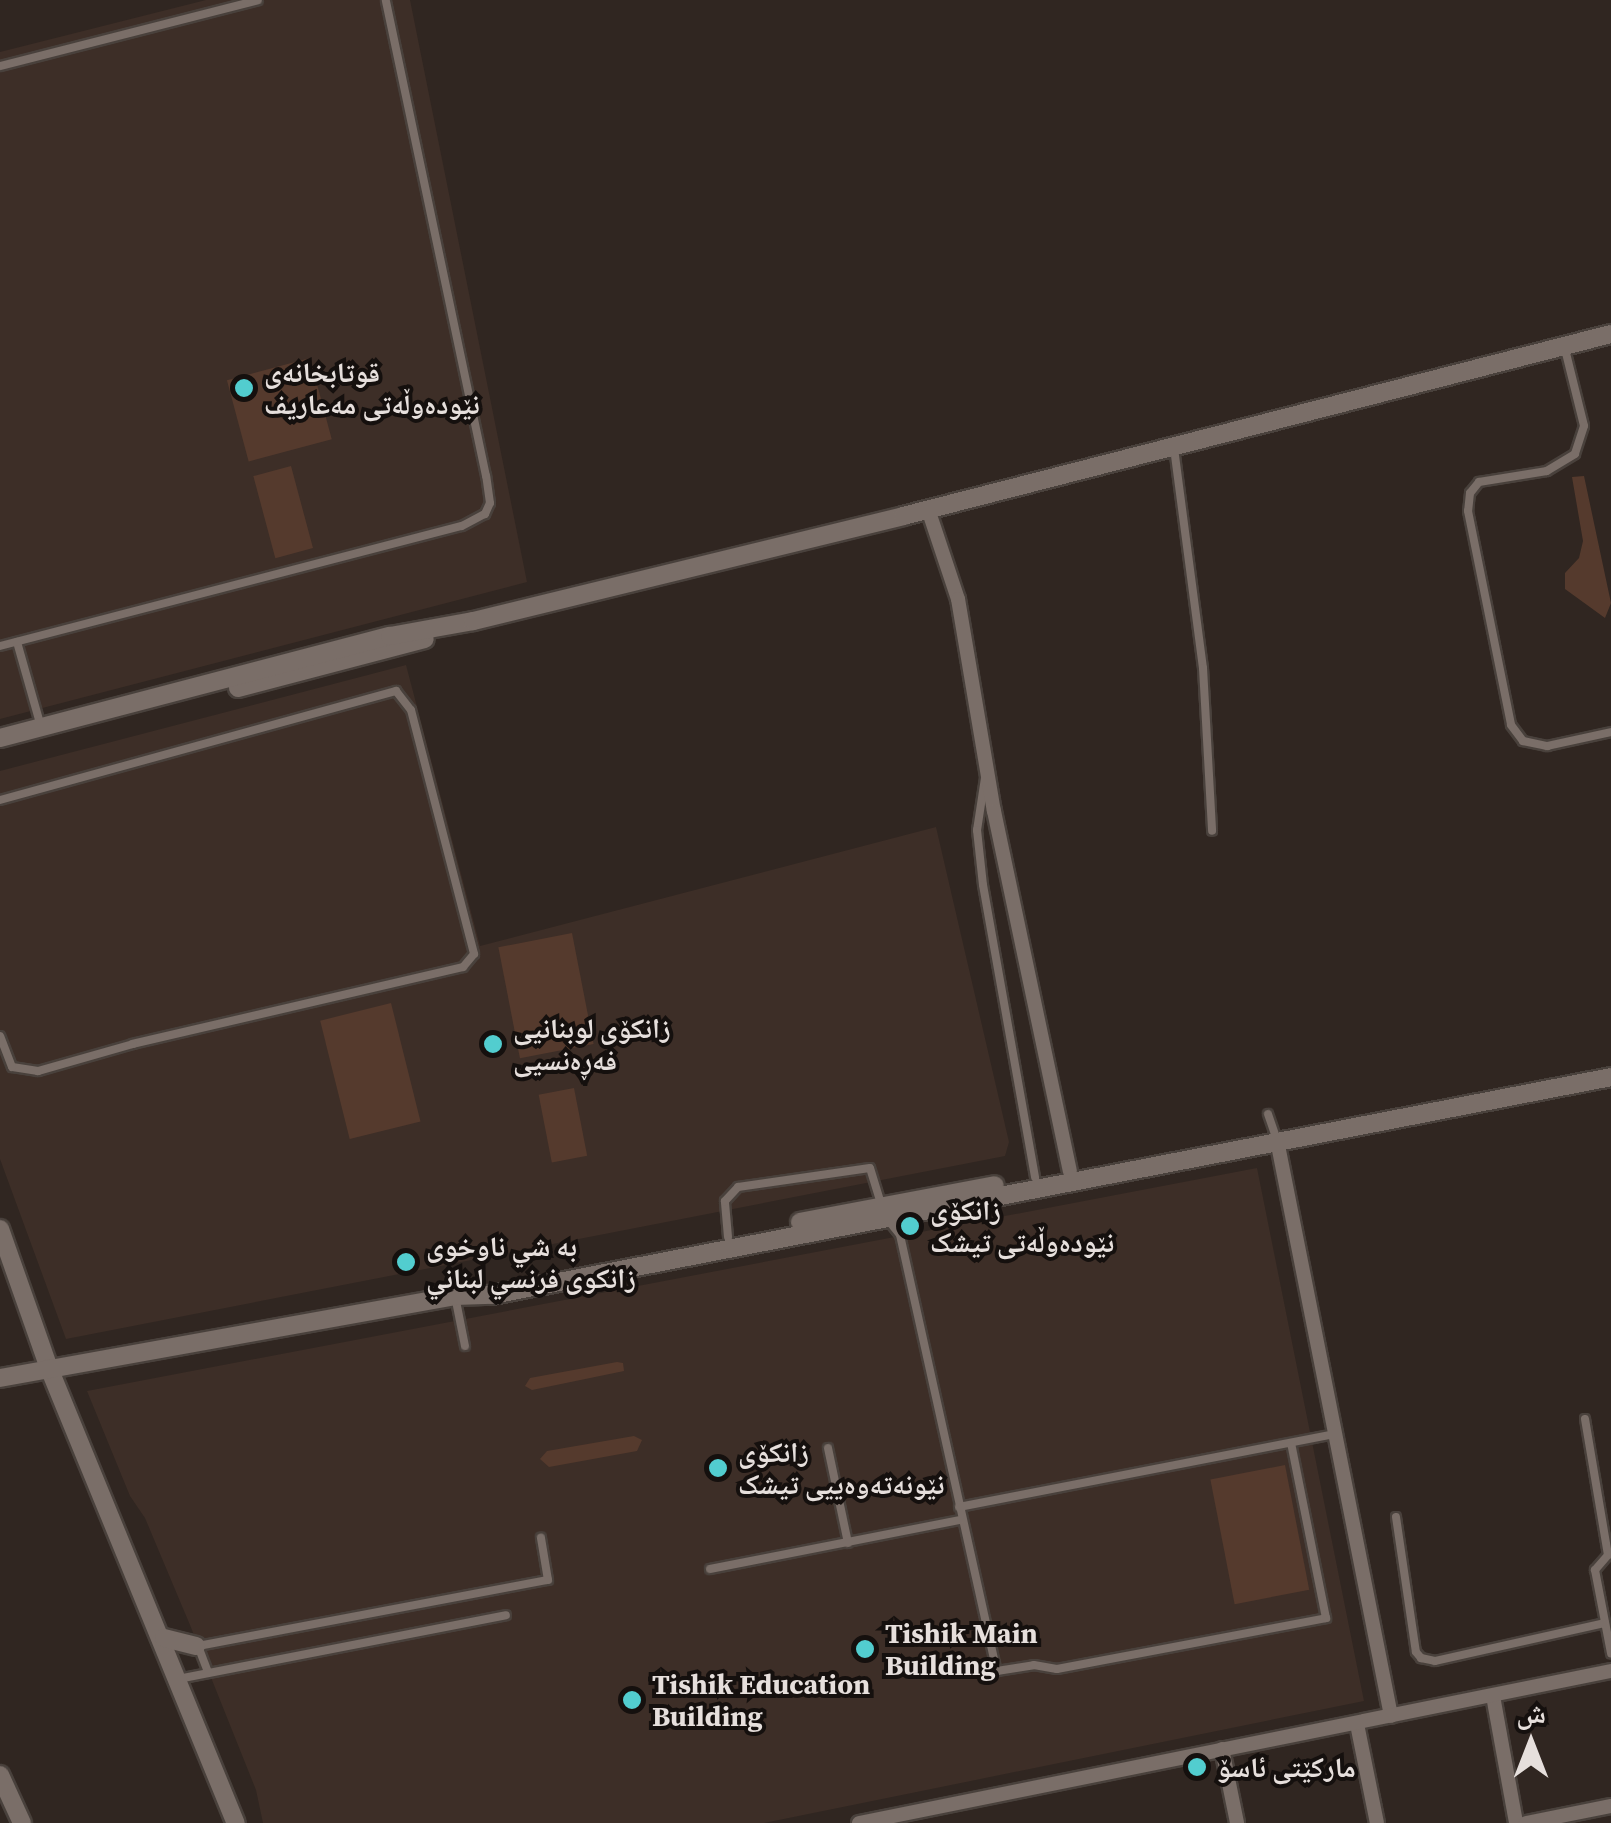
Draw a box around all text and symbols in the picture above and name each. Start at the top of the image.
place label: قوتابخانەی نێودەوڵەتی مەعاریف [264,355,480,421]
marker: قوتابخانەی نێودەوڵەتی مەعاریف [233,377,255,399]
place label: زانکۆی لوبنانیی فەڕەنسیی [513,1011,671,1077]
marker: زانکۆی لوبنانیی فەڕەنسیی [482,1033,504,1055]
place label: زانکۆی نێودەوڵەتی تیشک [930,1193,1114,1259]
marker: زانکۆی نێودەوڵەتی تیشک [899,1215,921,1237]
place label: به شي ناوخوى زانكوى فرنسي لبناني [426,1229,636,1295]
marker: به شي ناوخوى زانكوى فرنسي لبناني [395,1251,417,1273]
place label: زانکۆی نێونەتەوەییی تیشک [738,1435,944,1501]
marker: زانکۆی نێونەتەوەییی تیشک [707,1457,729,1479]
place label: Tishik Main Building [885,1616,1038,1682]
marker: Tishik Main Building [854,1638,876,1660]
place label: Tishik Education Building [652,1667,870,1733]
marker: Tishik Education Building [621,1689,643,1711]
north arrow [1481,1693,1581,1793]
text: ش [1516,1694,1546,1732]
place label: مارکێتی ئاسۆ [1217,1750,1356,1784]
marker: مارکێتی ئاسۆ [1186,1756,1208,1778]

